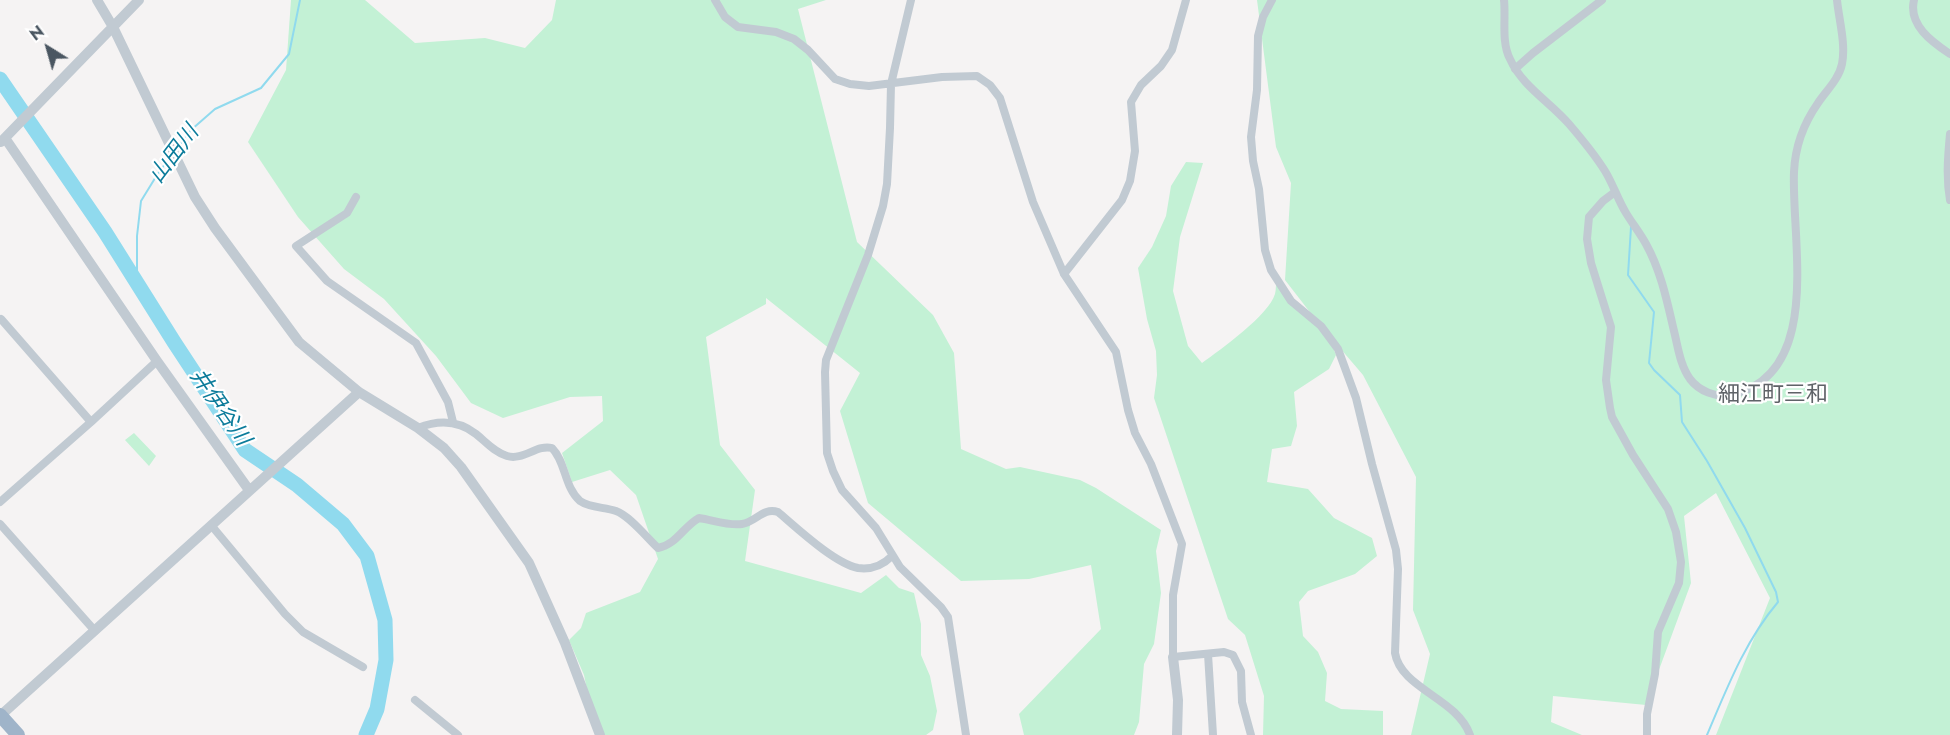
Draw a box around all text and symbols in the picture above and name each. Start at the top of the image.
north arrow [18,18,78,78]
text: N [25,20,49,46]
water label: 山田川 [145,121,205,189]
water label: 井伊谷川 [183,364,255,452]
district label: 細江町三和 [1718,383,1828,409]

